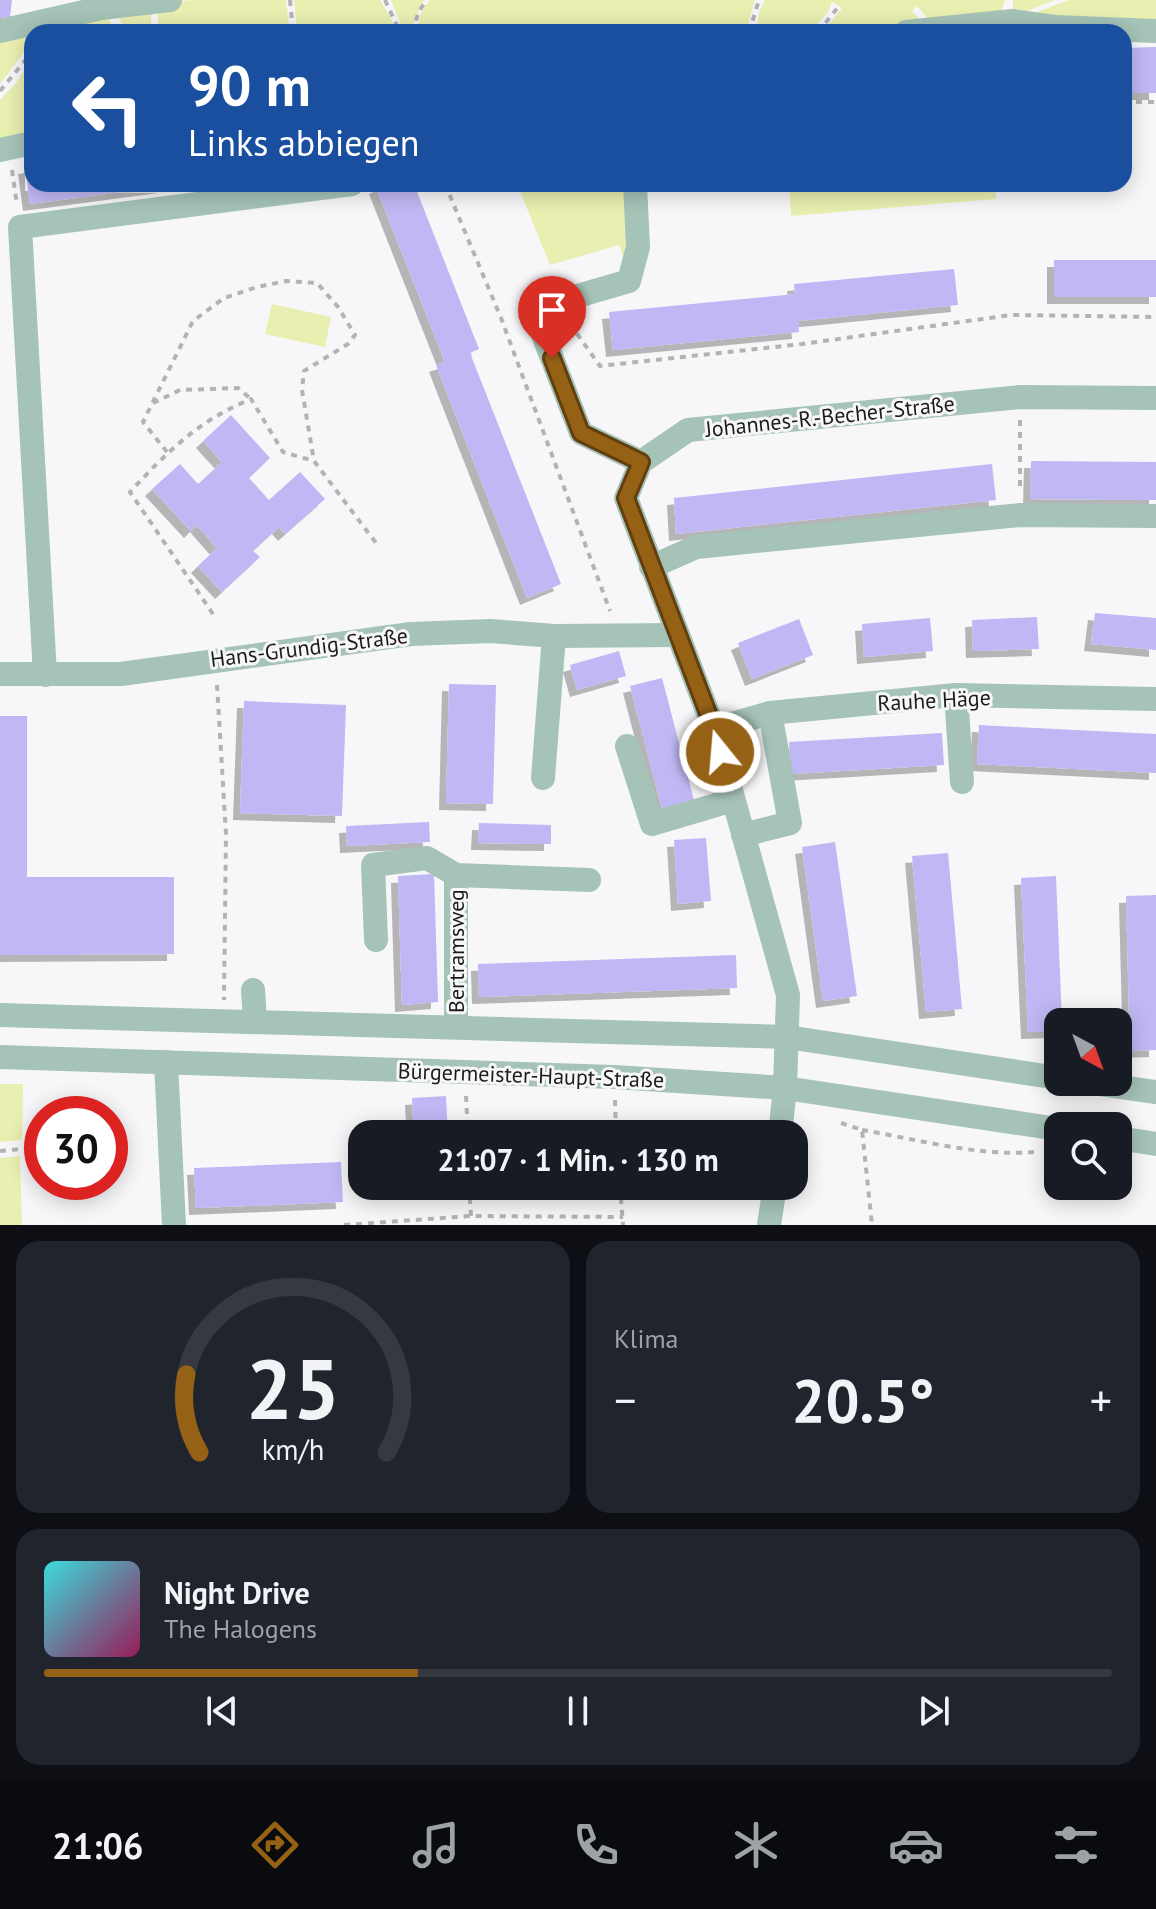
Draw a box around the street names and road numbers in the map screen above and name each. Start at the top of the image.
street label: Johannes-R.-Becher-Straße [703,389,956,443]
street label: Hans-Grundig-Straße [209,621,409,673]
street label: Rauhe Häge [877,683,991,717]
street label: Bertramsweg [442,889,470,1013]
street label: Bürgermeister-Haupt-Straße [397,1056,665,1094]

